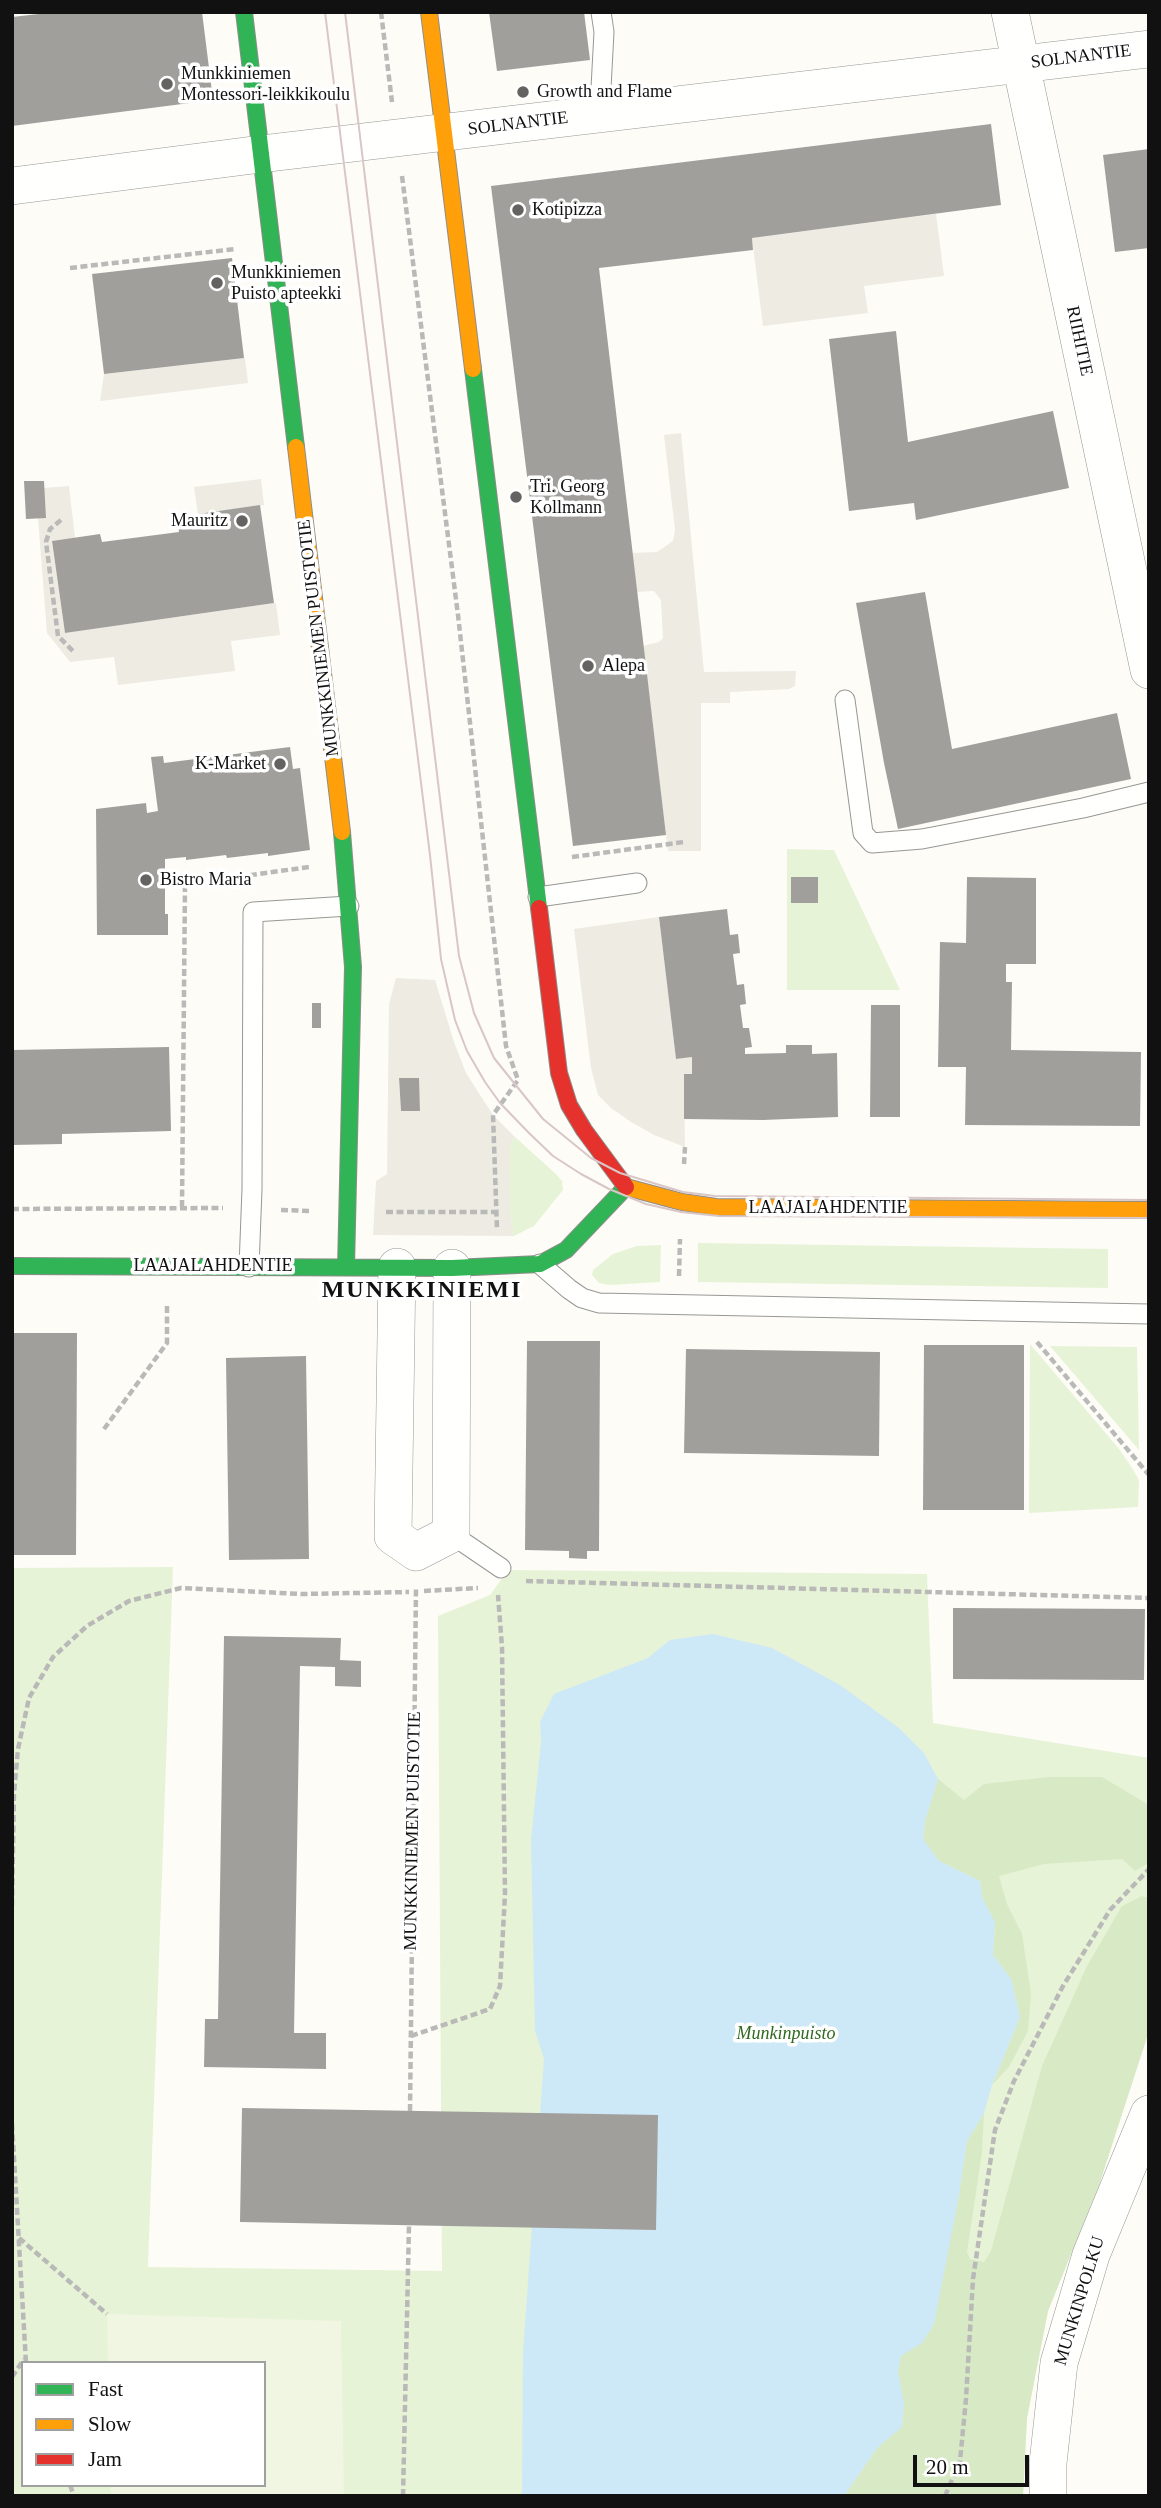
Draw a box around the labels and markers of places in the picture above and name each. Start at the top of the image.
place label: Munkkiniemen Montessori-leikkikoulu [181,63,350,106]
marker: Munkkiniemen Montessori-leikkikoulu [159,76,175,92]
place label: Growth and Flame [537,81,672,103]
marker: Growth and Flame [515,84,531,100]
place label: Kotipizza [532,199,602,221]
marker: Kotipizza [510,202,526,218]
place label: Munkkiniemen Puisto apteekki [231,262,341,304]
marker: Munkkiniemen Puisto apteekki [209,275,225,291]
place label: Tri. Georg Kollmann [530,476,605,518]
marker: Tri. Georg Kollmann [508,489,524,505]
place label: Mauritz [171,510,228,532]
marker: Mauritz [234,513,250,529]
place label: Alepa [602,655,645,677]
marker: Alepa [580,658,596,674]
place label: K-Market [195,753,266,775]
marker: K-Market [272,756,288,772]
place label: Bistro Maria [160,869,251,891]
marker: Bistro Maria [138,872,154,888]

